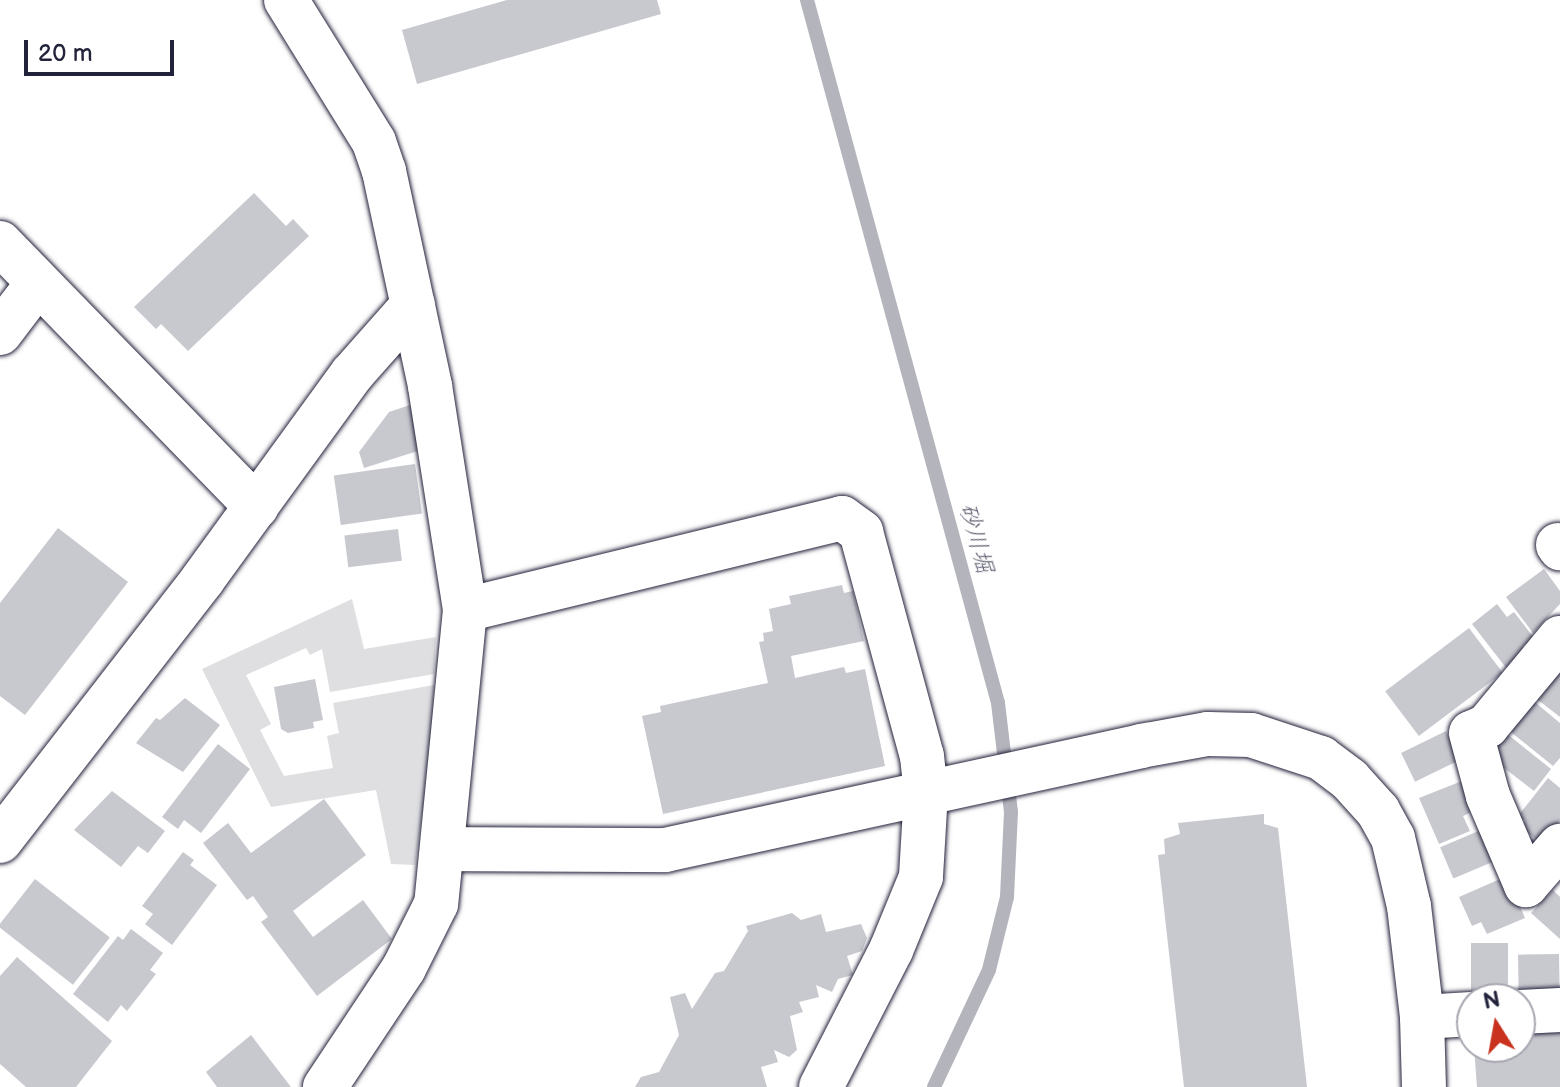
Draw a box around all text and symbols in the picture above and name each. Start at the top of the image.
scale bar [28,24,178,74]
text: 20 m [38,39,93,68]
water label: 砂川堀 [953,499,999,577]
north arrow [1456,983,1536,1063]
text: N [1481,986,1502,1016]

